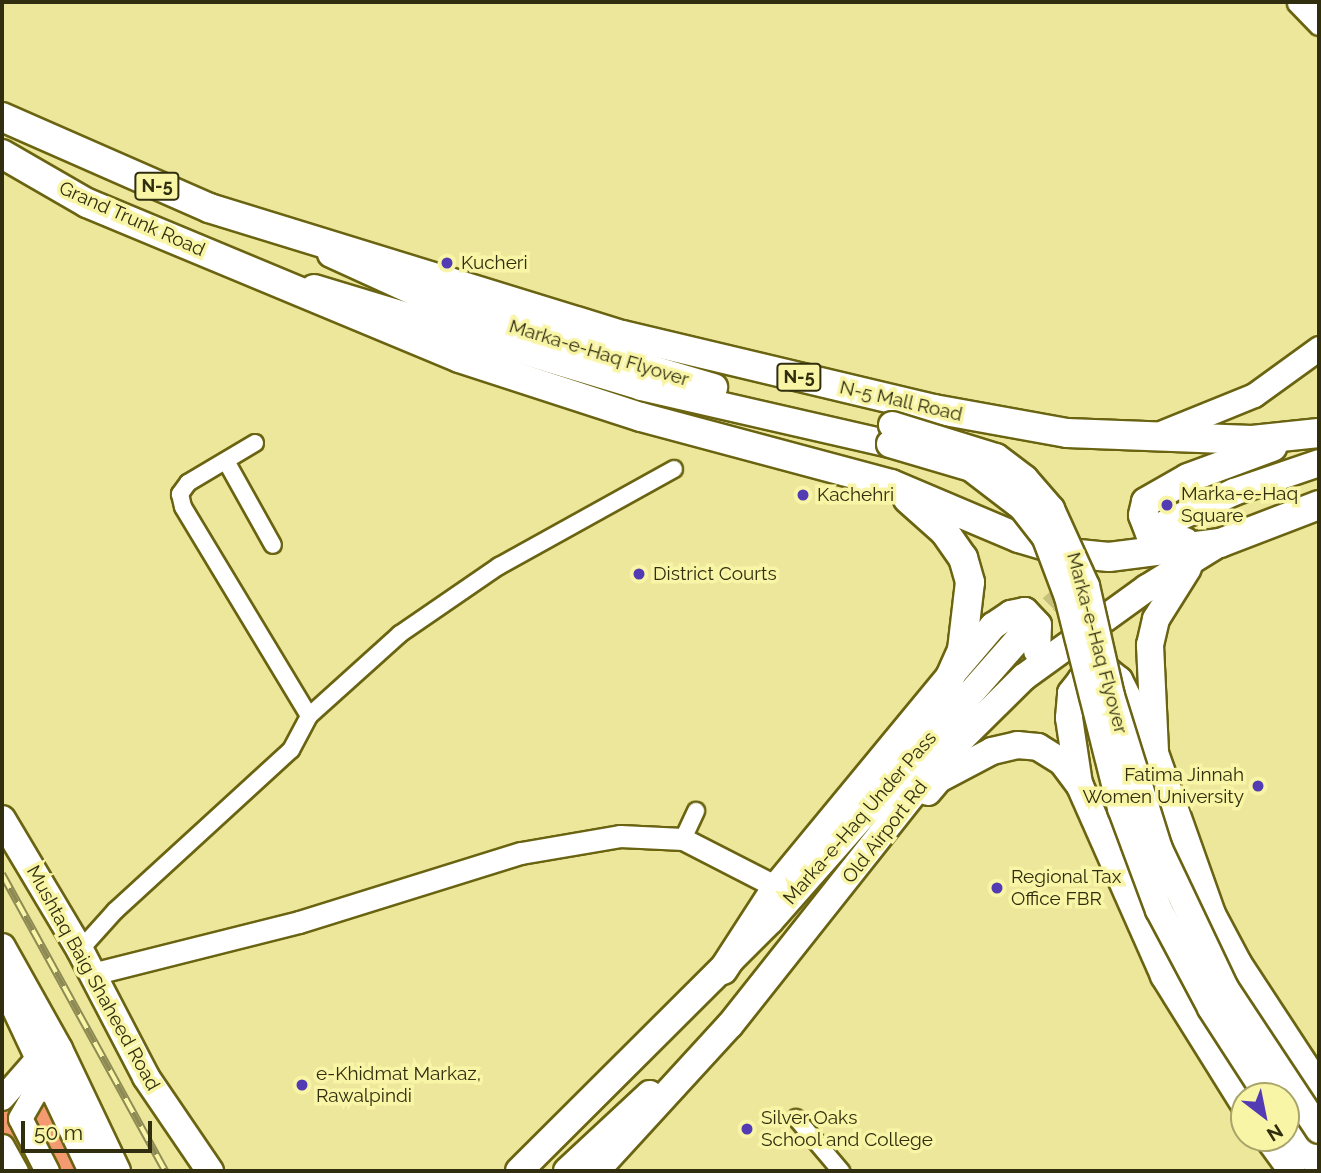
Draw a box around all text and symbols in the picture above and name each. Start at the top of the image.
road number: N-5 [134,172,180,201]
street label: Grand Trunk Road [55,177,209,261]
place label: Kucheri [461,252,528,274]
marker: Kucheri [439,255,455,271]
street label: Marka-e-Haq Flyover [506,315,692,391]
road number: N-5 [776,362,822,391]
street label: N-5 Mall Road [837,376,965,426]
place label: Marka-e-Haq Square [1181,483,1298,527]
place label: Kachehri [817,484,894,506]
marker: Kachehri [795,487,811,503]
marker: Marka-e-Haq Square [1159,497,1175,513]
street label: Marka-e-Haq Flyover [1062,550,1132,736]
place label: District Courts [653,563,777,585]
marker: District Courts [631,566,647,582]
street label: Marka-e-Haq Under Pass [778,727,942,909]
place label: Fatima Jinnah Women University [1083,764,1244,808]
street label: Old Airport Rd [838,776,932,888]
marker: Fatima Jinnah Women University [1250,778,1266,794]
street label: Mushtaq Baig Shaheed Road [22,862,164,1094]
place label: Regional Tax Office FBR [1011,866,1122,910]
marker: Regional Tax Office FBR [989,880,1005,896]
place label: e-Khidmat Markaz, Rawalpindi [316,1063,481,1107]
marker: e-Khidmat Markaz, Rawalpindi [294,1077,310,1093]
north arrow [1230,1082,1300,1152]
scale bar [24,1106,156,1150]
place label: Silver Oaks School and College [761,1107,933,1151]
text: 50 m [34,1120,83,1145]
text: N [1263,1120,1287,1146]
marker: Silver Oaks School and College [739,1121,755,1137]

